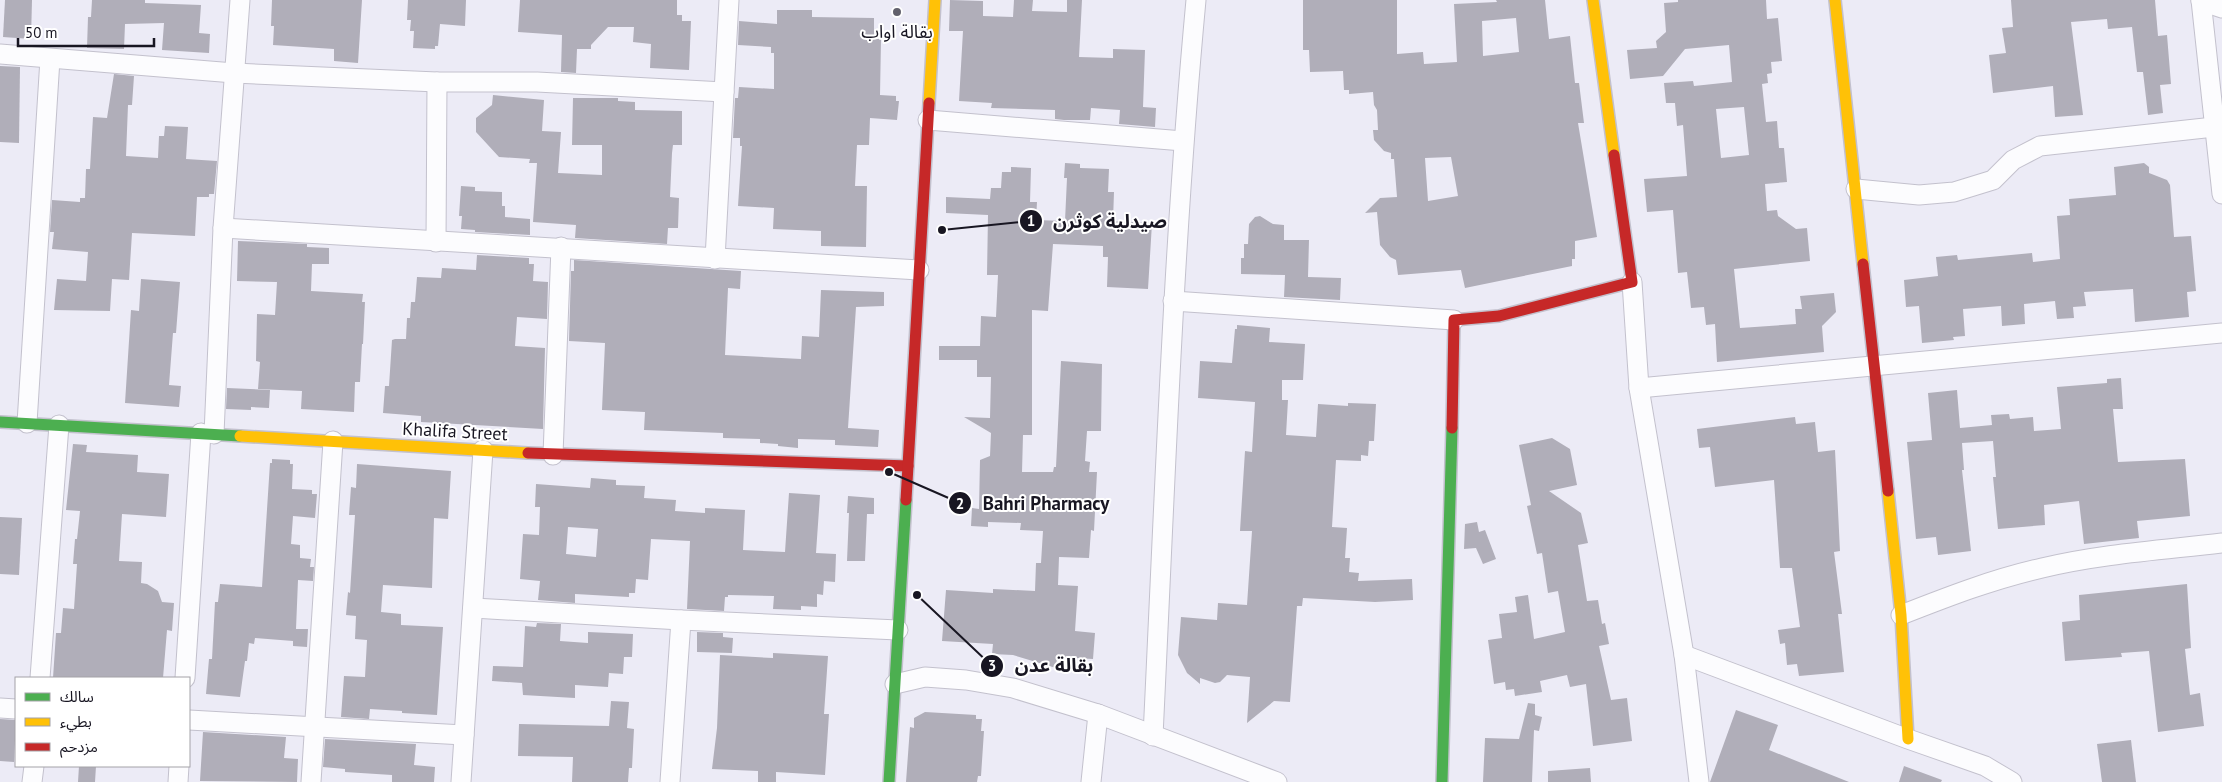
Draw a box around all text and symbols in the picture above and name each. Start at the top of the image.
marker: بقالة اواب [891,6,903,18]
scale bar [18,15,154,47]
place label: بقالة اواب [861,20,933,43]
text: 50 m [25,23,58,42]
callout: صيدلية كوثرن [1018,204,1177,238]
text: صيدلية كوثرن [1053,209,1167,233]
text: 1 [1027,211,1035,230]
street label: Khalifa Street [402,417,508,445]
callout: Bahri Pharmacy [947,486,1119,520]
text: Bahri Pharmacy [983,491,1110,515]
text: 2 [956,494,964,513]
callout: بقالة عدن [979,649,1103,683]
text: بقالة عدن [1015,653,1093,677]
text: 3 [988,656,996,675]
legend [15,677,190,767]
text: سالك [60,687,94,706]
text: بطيء [60,712,92,733]
text: مزدحم [60,737,98,758]

